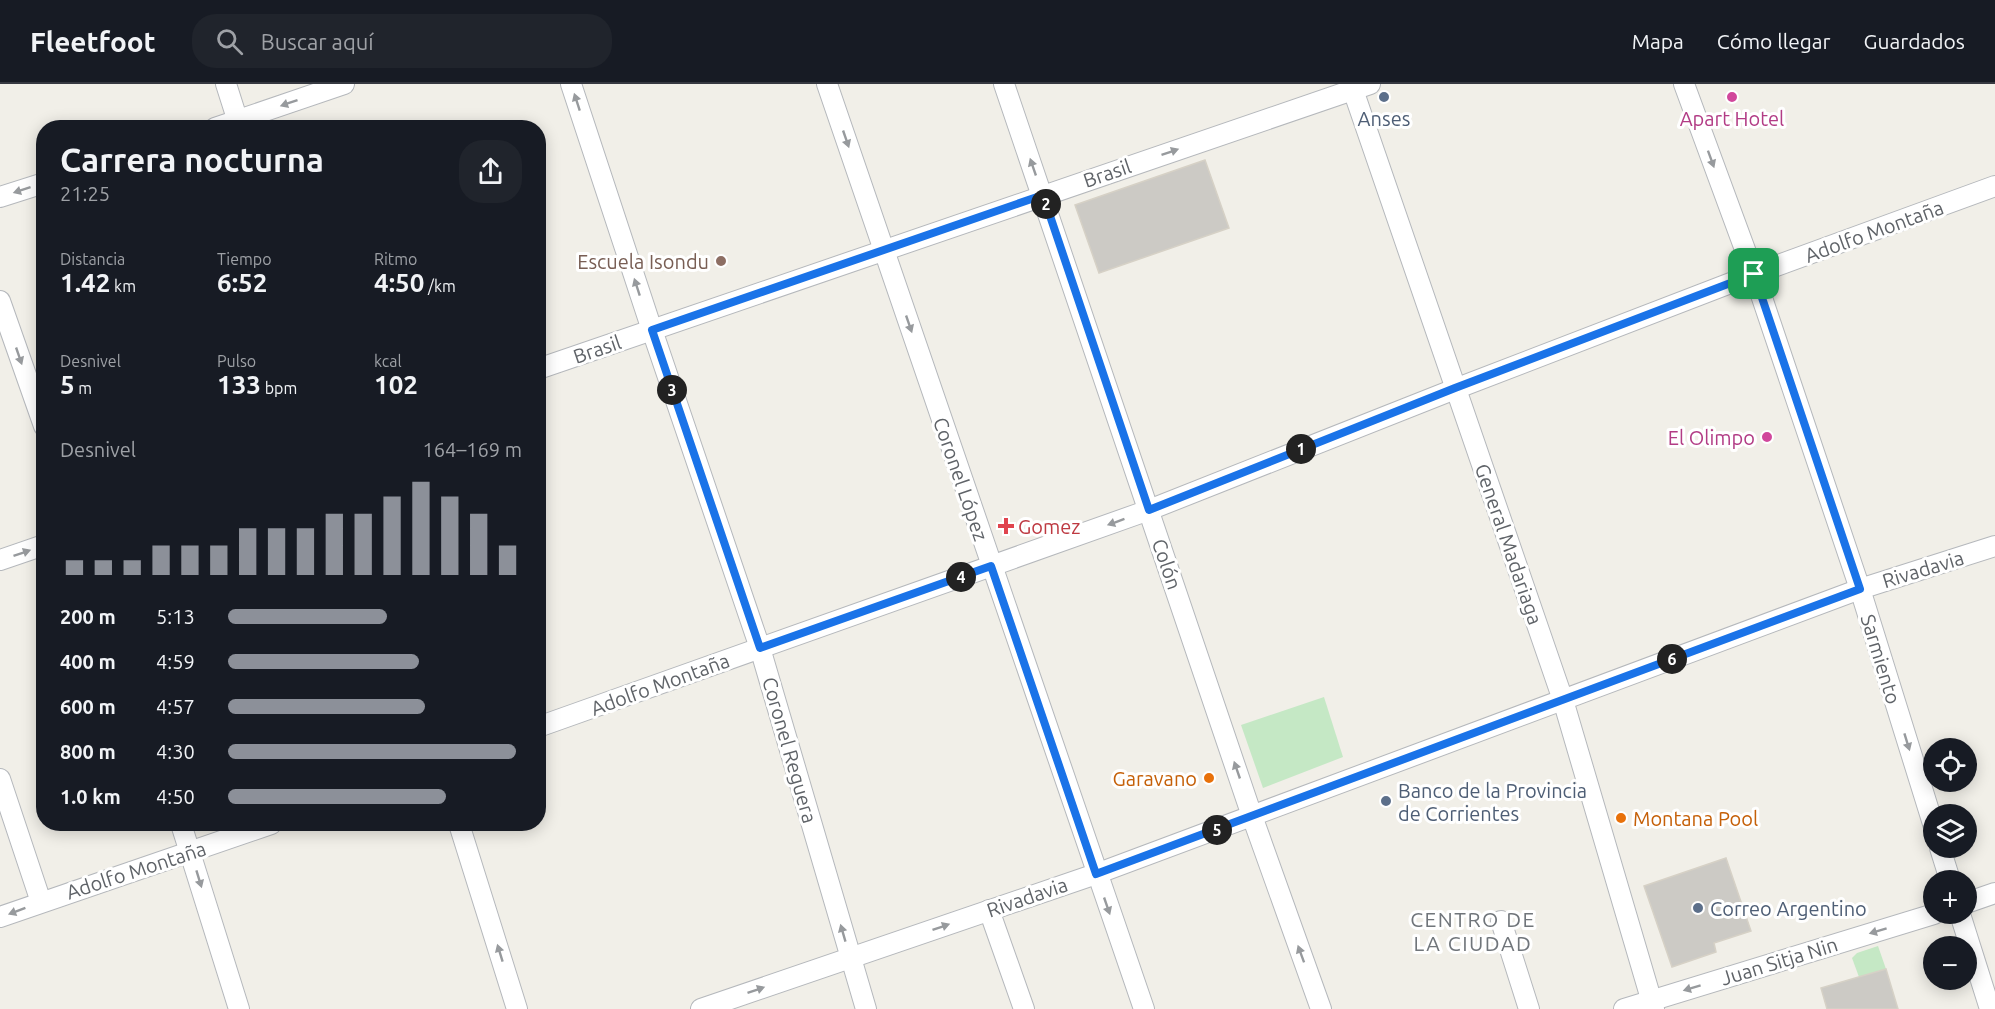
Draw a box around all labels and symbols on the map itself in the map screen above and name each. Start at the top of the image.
marker: Anses [1377,90,1391,104]
marker: Apart Hotel [1725,90,1739,104]
one-way arrow [571,93,581,111]
one-way arrow [280,98,298,108]
place label: Anses [1358,107,1410,130]
place label: Apart Hotel [1680,107,1784,130]
one-way arrow [841,130,851,148]
one-way arrow [1161,147,1179,157]
one-way arrow [1707,150,1717,168]
street label: Brasil [1080,154,1134,192]
one-way arrow [1028,158,1038,176]
one-way arrow [13,186,31,195]
pin: 2 [1031,189,1061,219]
street label: Adolfo Montaña [1802,195,1946,267]
pin [1728,248,1779,299]
place label: Escuela Isondu [577,250,709,273]
marker: Escuela Isondu [714,254,728,268]
one-way arrow [632,278,642,296]
one-way arrow [904,315,914,333]
street label: Brasil [570,330,624,368]
one-way arrow [15,347,25,365]
pin: 3 [657,375,687,405]
street label: Coronel López [929,414,993,544]
place label: El Olimpo [1668,426,1755,449]
marker: El Olimpo [1760,430,1774,444]
pin: 1 [1286,434,1316,464]
street label: General Madariaga [1471,461,1547,627]
place label: Gomez [1018,515,1080,538]
one-way arrow [1107,517,1125,527]
marker: Gomez [999,519,1013,533]
street label: Colón [1148,536,1186,592]
street label: Rivadavia [1879,546,1967,592]
one-way arrow [13,547,31,557]
pin: 4 [946,562,976,592]
street label: Sarmiento [1856,611,1906,707]
pin: 6 [1657,644,1687,674]
street label: Adolfo Montaña [588,648,732,720]
street label: Coronel Reguera [758,674,822,826]
one-way arrow [1903,733,1912,751]
one-way arrow [1231,761,1241,779]
place label: Garavano [1113,767,1197,790]
marker: Garavano [1202,771,1216,785]
place label: Banco de la Provincia de Corrientes [1398,779,1587,825]
marker: Banco de la Provincia de Corrientes [1379,794,1393,808]
place label: Montana Pool [1633,807,1758,830]
marker: Montana Pool [1614,811,1628,825]
pin: 5 [1202,815,1232,845]
street label: Adolfo Montaña [63,837,209,903]
one-way arrow [195,870,205,888]
street label: Rivadavia [983,872,1071,922]
one-way arrow [1103,897,1113,915]
place label: Correo Argentino [1710,897,1867,920]
marker: Correo Argentino [1691,901,1705,915]
one-way arrow [8,907,26,916]
district label: CENTRO DE LA CIUDAD [1410,907,1536,955]
one-way arrow [932,922,950,931]
one-way arrow [838,924,847,942]
one-way arrow [1869,927,1887,936]
street label: Juan Sitja Nin [1718,932,1840,990]
one-way arrow [495,944,504,962]
one-way arrow [1296,945,1306,963]
one-way arrow [1683,984,1701,993]
one-way arrow [747,985,765,994]

